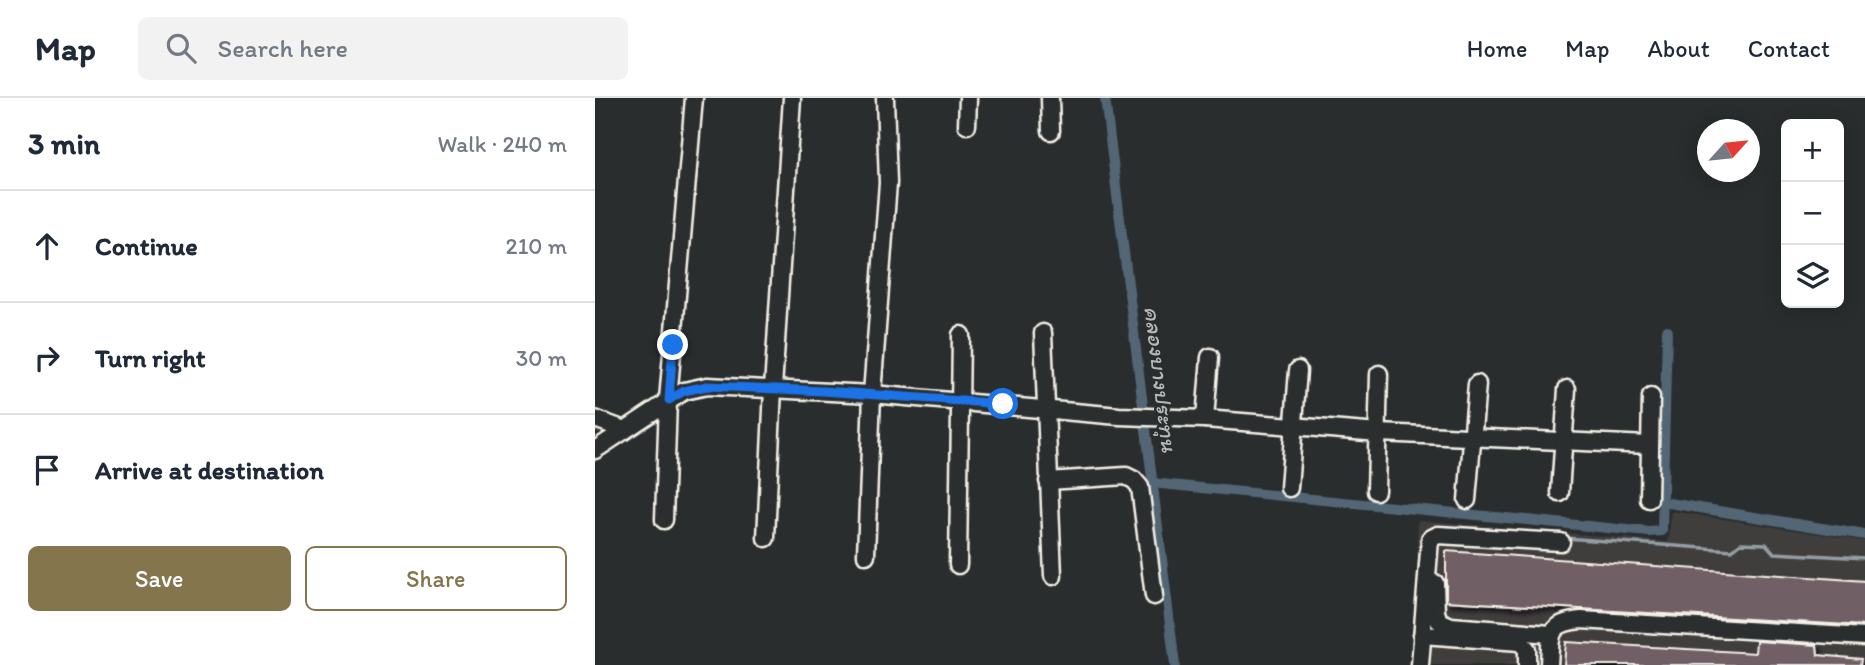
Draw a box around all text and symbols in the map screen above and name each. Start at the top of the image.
search box [138,17,628,80]
text: Map [35,29,96,68]
icon: search [162,29,200,67]
text: Search here [218,32,348,64]
text: Home [1467,34,1527,63]
text: Map [1565,34,1609,63]
text: About [1647,34,1710,63]
text: Contact [1748,34,1830,63]
north arrow [1697,119,1760,182]
map controls [1781,119,1844,308]
button: + [1781,119,1844,182]
text: 3 min [28,125,100,162]
text: Walk · 240 m [437,130,567,158]
button: − [1781,182,1844,245]
icon: ahead [28,227,66,265]
text: Continue [95,230,198,262]
text: 210 m [506,232,567,260]
button: layers [1781,245,1844,308]
water label: คลองบางประทุน [1137,305,1184,455]
route end [657,329,688,360]
icon: right [28,339,66,377]
text: Turn right [95,342,206,374]
text: 30 m [516,344,567,372]
route start [987,388,1018,419]
icon: arrive [28,451,66,489]
text: Arrive at destination [95,454,324,486]
button: Save [28,546,291,611]
button: Share [305,546,567,611]

